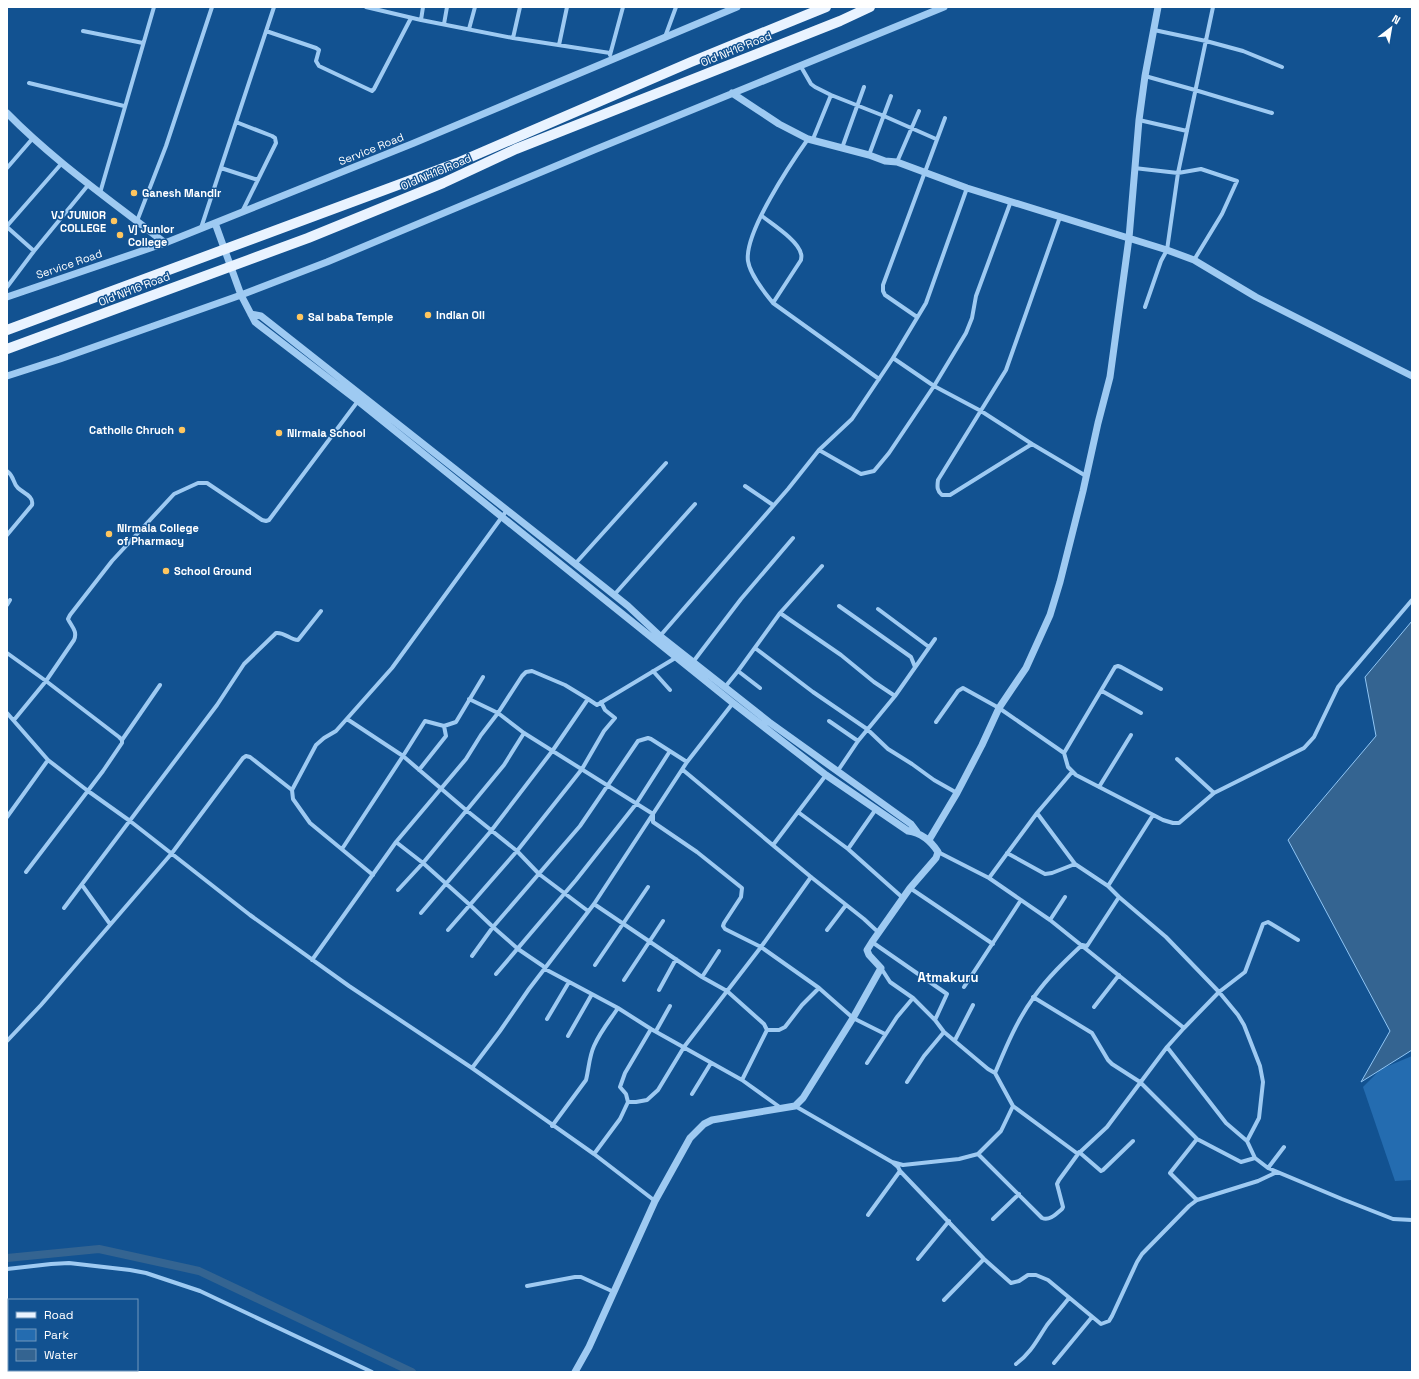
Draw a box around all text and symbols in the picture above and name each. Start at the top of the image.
north arrow [1371,8,1411,48]
text: N [1389,12,1403,27]
street label: Old NH16 Road [698,28,774,70]
street label: Service Road [336,130,406,168]
street label: Old NH16 Road [398,151,474,193]
place label: Ganesh Mandir [142,186,222,200]
marker: Ganesh Mandir [129,188,139,198]
place label: VJ JUNIOR COLLEGE [51,208,106,235]
marker: VJ JUNIOR COLLEGE [109,216,119,226]
place label: Vj Junior College [128,222,175,249]
marker: Vj Junior College [115,230,125,240]
street label: Service Road [34,246,104,282]
street label: Old NH16 Road [96,269,172,309]
place label: Indian Oil [436,308,485,322]
place label: Sai baba Temple [308,310,393,324]
marker: Indian Oil [423,310,433,320]
marker: Sai baba Temple [295,312,305,322]
place label: Catholic Chruch [89,423,174,437]
marker: Catholic Chruch [177,425,187,435]
place label: Nirmala School [287,426,366,440]
marker: Nirmala School [274,428,284,438]
place label: Nirmala College of Pharmacy [117,521,199,548]
marker: Nirmala College of Pharmacy [104,529,114,539]
place label: School Ground [174,564,252,578]
marker: School Ground [161,566,171,576]
district label: Atmakuru [918,969,978,986]
legend [8,1299,138,1371]
text: Road [44,1307,73,1323]
text: Park [44,1327,69,1343]
text: Water [44,1347,78,1363]

